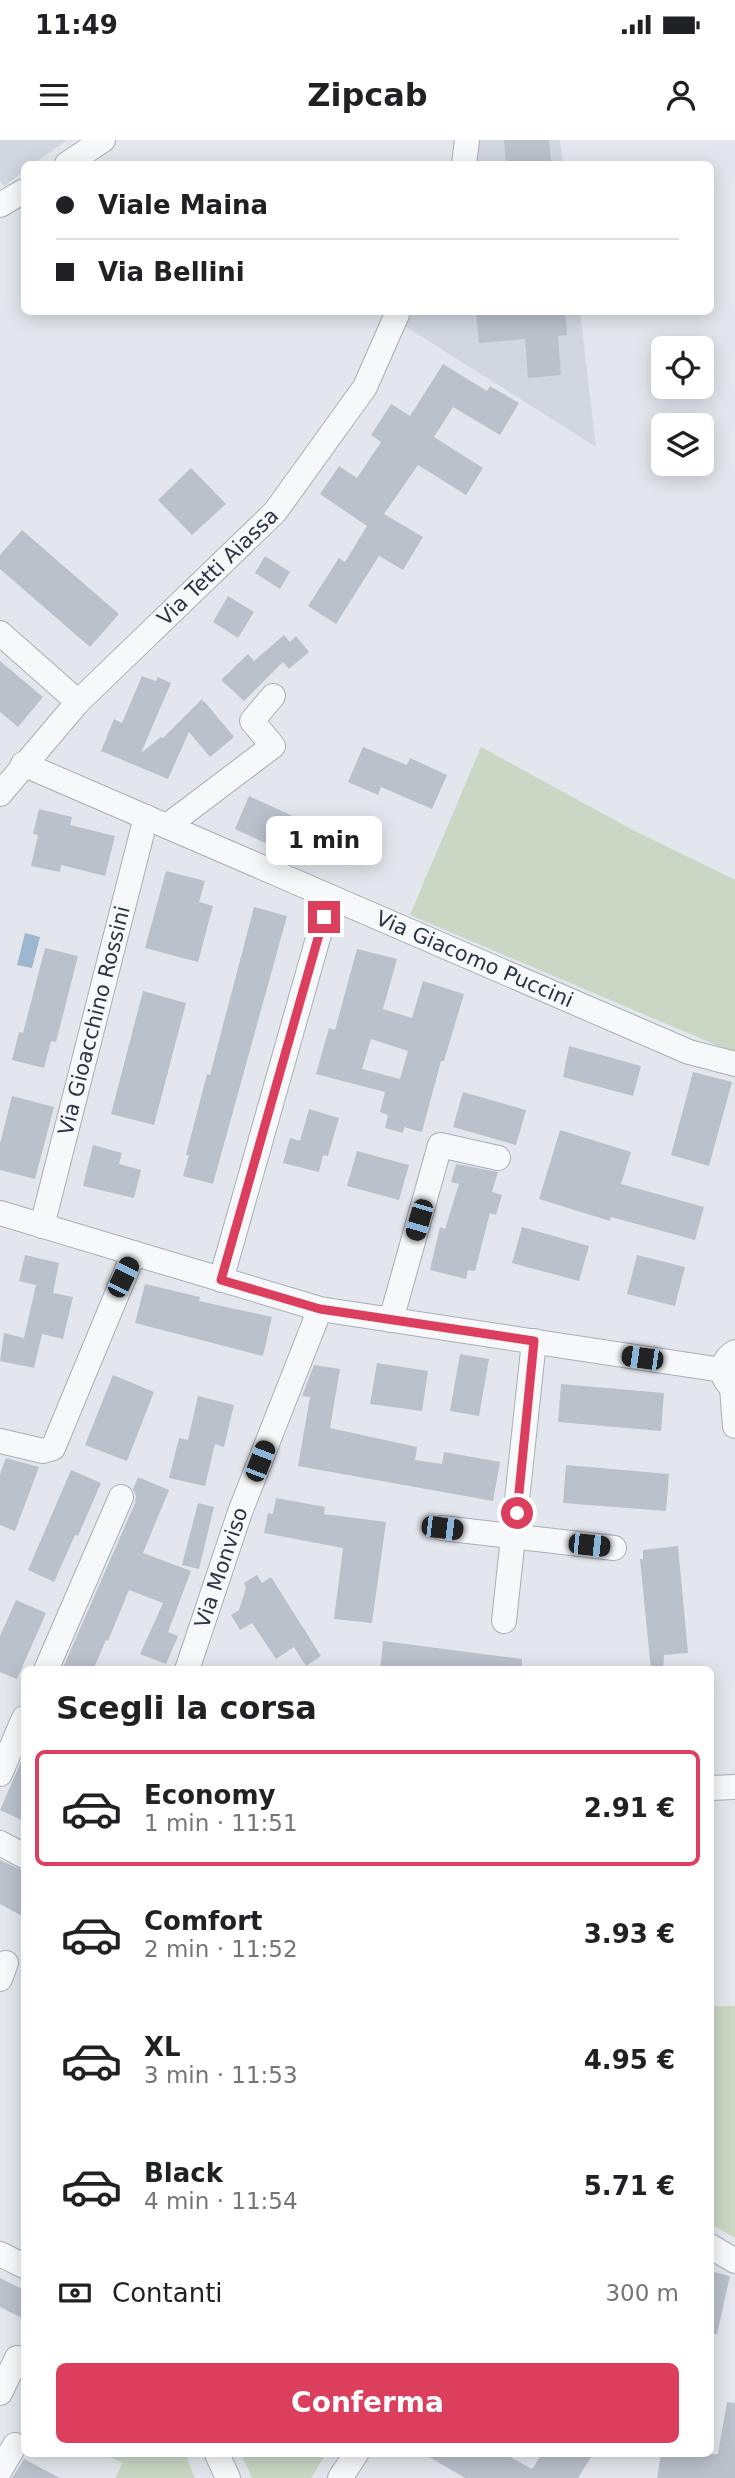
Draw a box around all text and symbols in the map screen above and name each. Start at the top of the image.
text: 11:49 [35,10,118,40]
icon: menu [35,76,73,114]
text: Zipcab [307,76,428,114]
icon: person [662,76,700,114]
text: Viale Maina [98,190,268,220]
text: Via Bellini [98,257,245,287]
map controls [651,336,714,476]
button: locate [651,336,714,399]
button: layers [651,413,714,476]
street label: Via Tetti Aiassa [153,503,283,631]
callout: 1 min [266,816,382,864]
text: 1 min [288,827,360,853]
route end [308,901,340,933]
street label: Via Gioacchino Rossini [54,903,135,1138]
street label: Via Giacomo Puccini [372,906,577,1012]
car [404,1197,435,1243]
car [105,1254,142,1300]
car [620,1345,665,1371]
car [243,1438,278,1484]
route start [501,1497,533,1529]
street label: Via Monviso [190,1504,253,1631]
car [420,1515,465,1541]
car [568,1532,611,1558]
text: Scegli la corsa [56,1689,317,1727]
icon: car [60,1777,123,1840]
text: Economy [144,1780,275,1810]
text: 2.91 € [584,1793,675,1823]
text: 1 min · 11:51 [144,1810,298,1836]
icon: car [60,1903,123,1966]
text: Comfort [144,1906,262,1936]
text: 3.93 € [584,1919,675,1949]
text: 2 min · 11:52 [144,1936,298,1962]
icon: car [60,2029,123,2092]
text: XL [144,2032,181,2062]
text: 4.95 € [584,2045,675,2075]
text: 3 min · 11:53 [144,2062,298,2088]
icon: car [60,2155,123,2218]
text: Black [144,2158,223,2188]
text: 5.71 € [584,2171,675,2201]
text: 4 min · 11:54 [144,2188,298,2214]
icon: cash [56,2274,94,2312]
text: Contanti [112,2278,223,2308]
text: 300 m [605,2280,679,2306]
button: Conferma [56,2363,679,2443]

